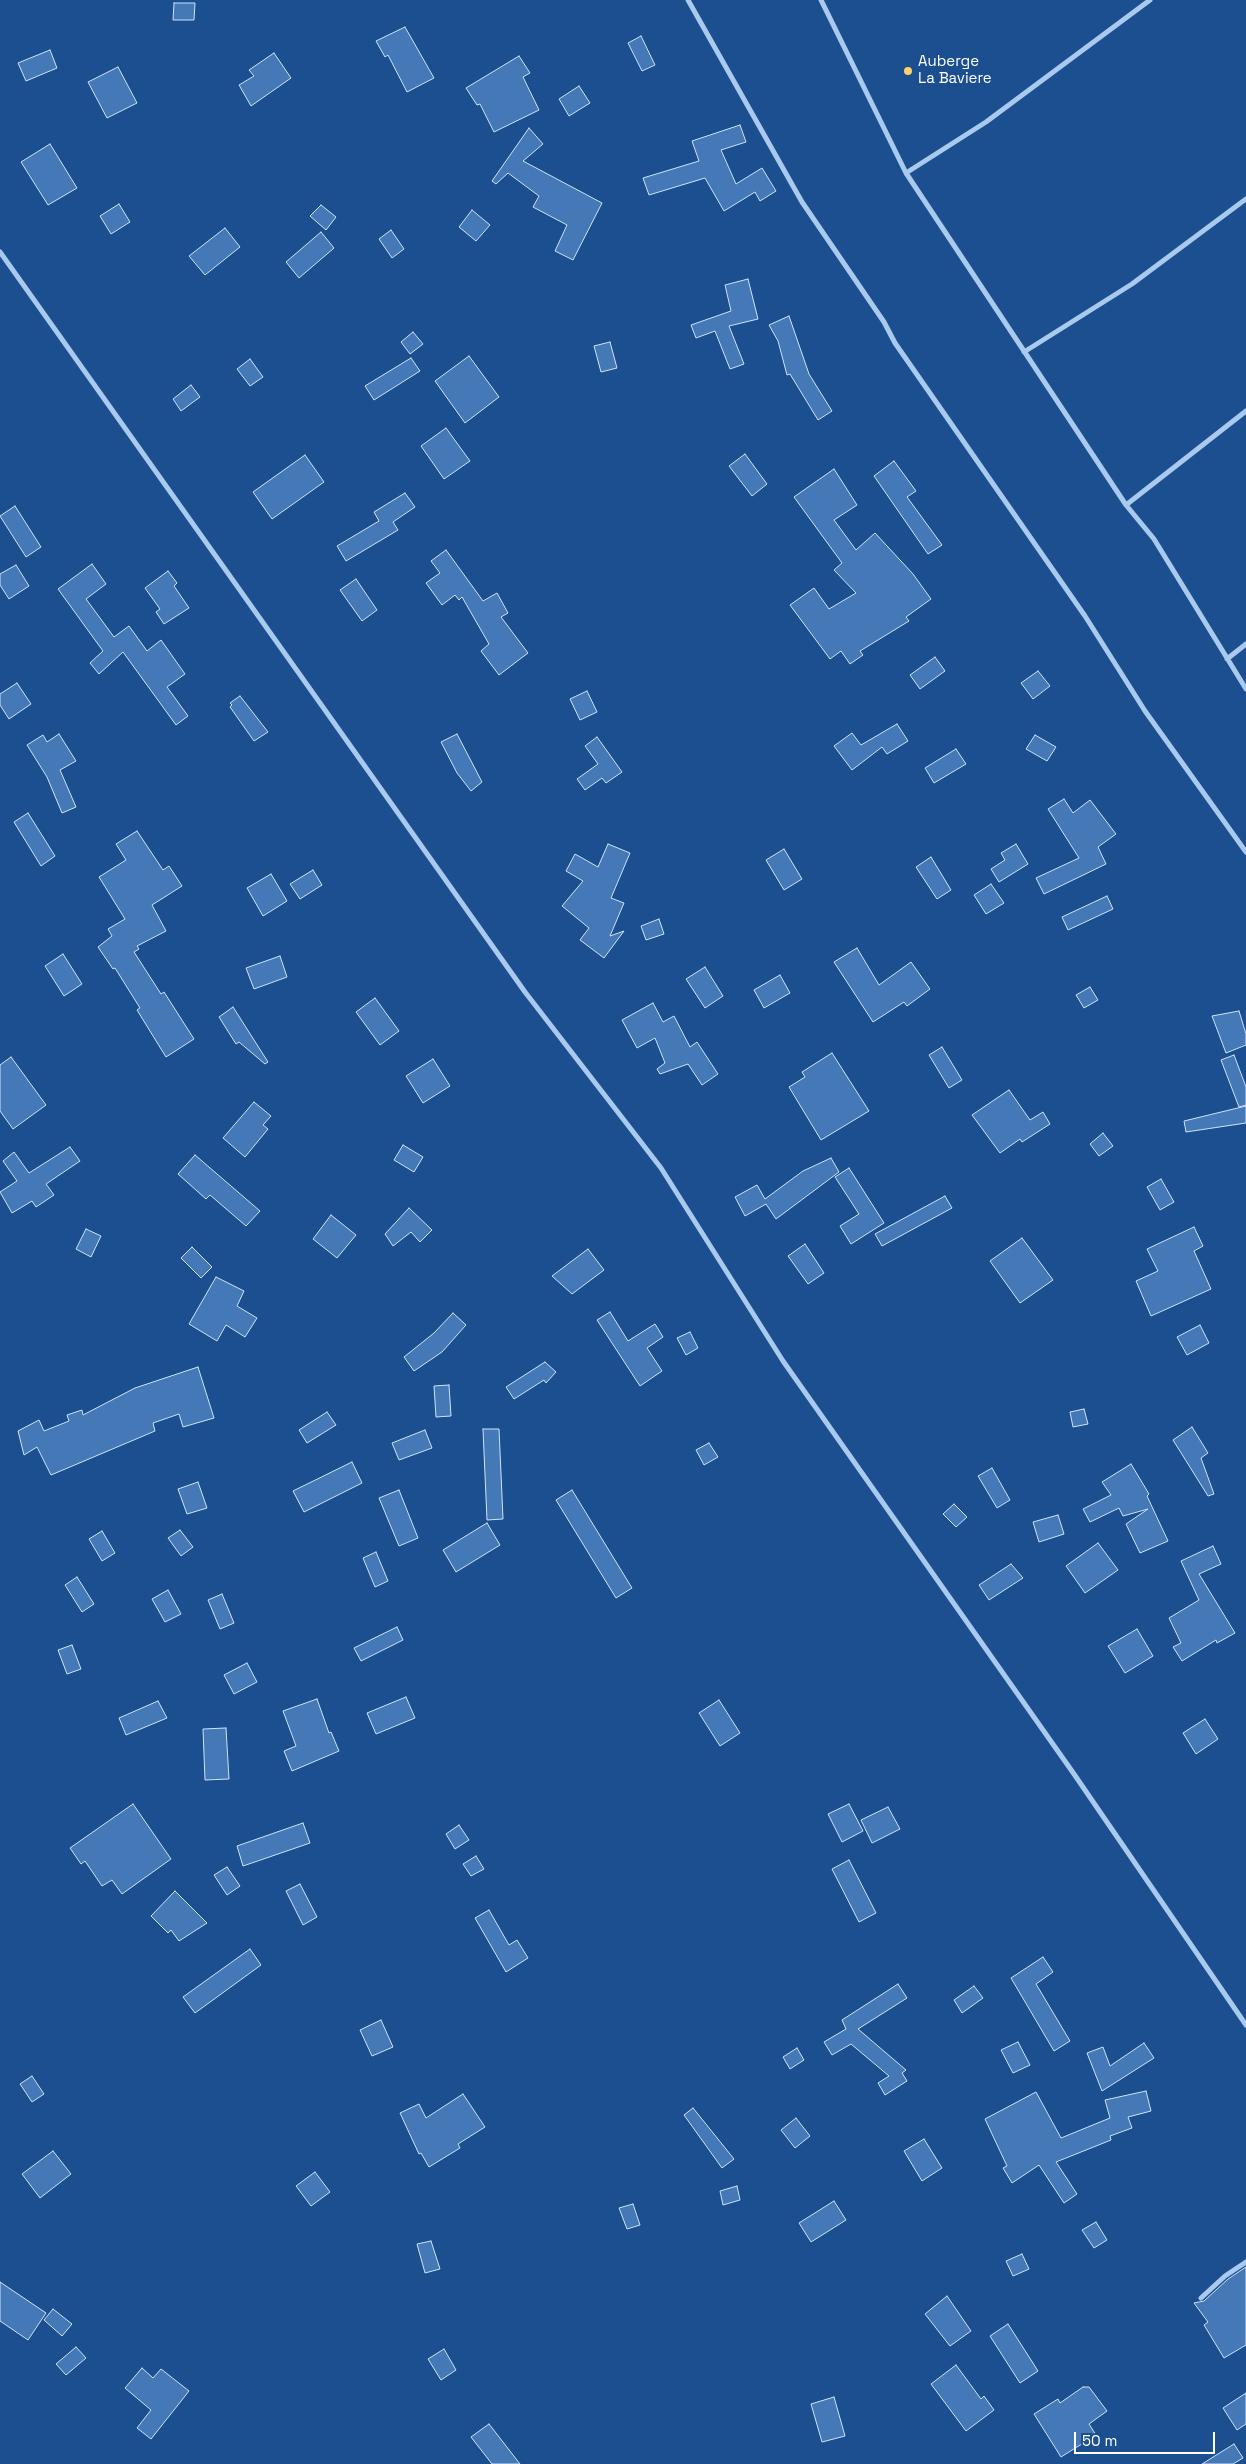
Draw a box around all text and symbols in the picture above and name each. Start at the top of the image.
place label: Auberge La Baviere [918,53,992,88]
marker: Auberge La Baviere [902,65,914,77]
scale bar [1076,2422,1217,2454]
text: 50 m [1082,2431,1117,2450]

